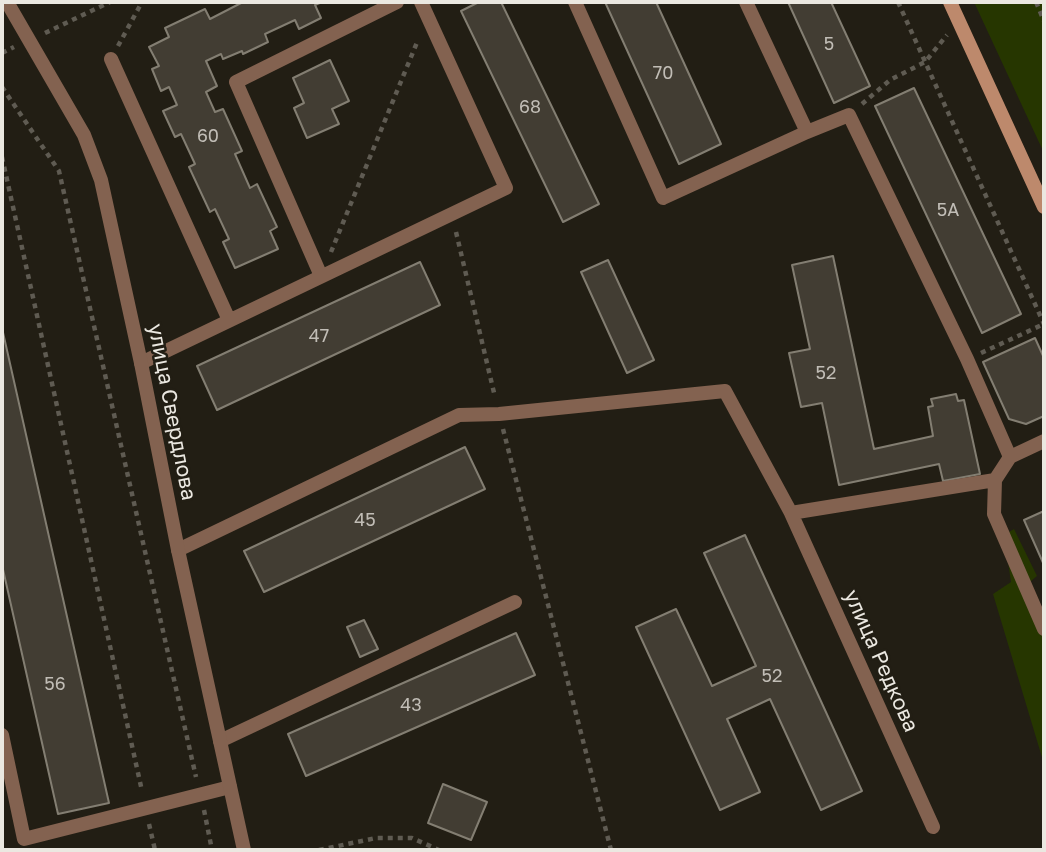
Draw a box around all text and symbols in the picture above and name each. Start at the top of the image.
house number: 5 [824,33,834,55]
house number: 70 [653,62,673,84]
house number: 68 [519,96,541,118]
house number: 60 [197,125,219,147]
house number: 5А [937,199,959,221]
street label: улица Свердлова [143,321,201,503]
house number: 47 [309,325,329,347]
house number: 52 [816,362,836,384]
house number: 45 [354,509,376,531]
street label: улица Редкова [838,586,924,736]
house number: 52 [762,665,782,687]
house number: 56 [44,673,66,695]
house number: 43 [400,694,422,716]

